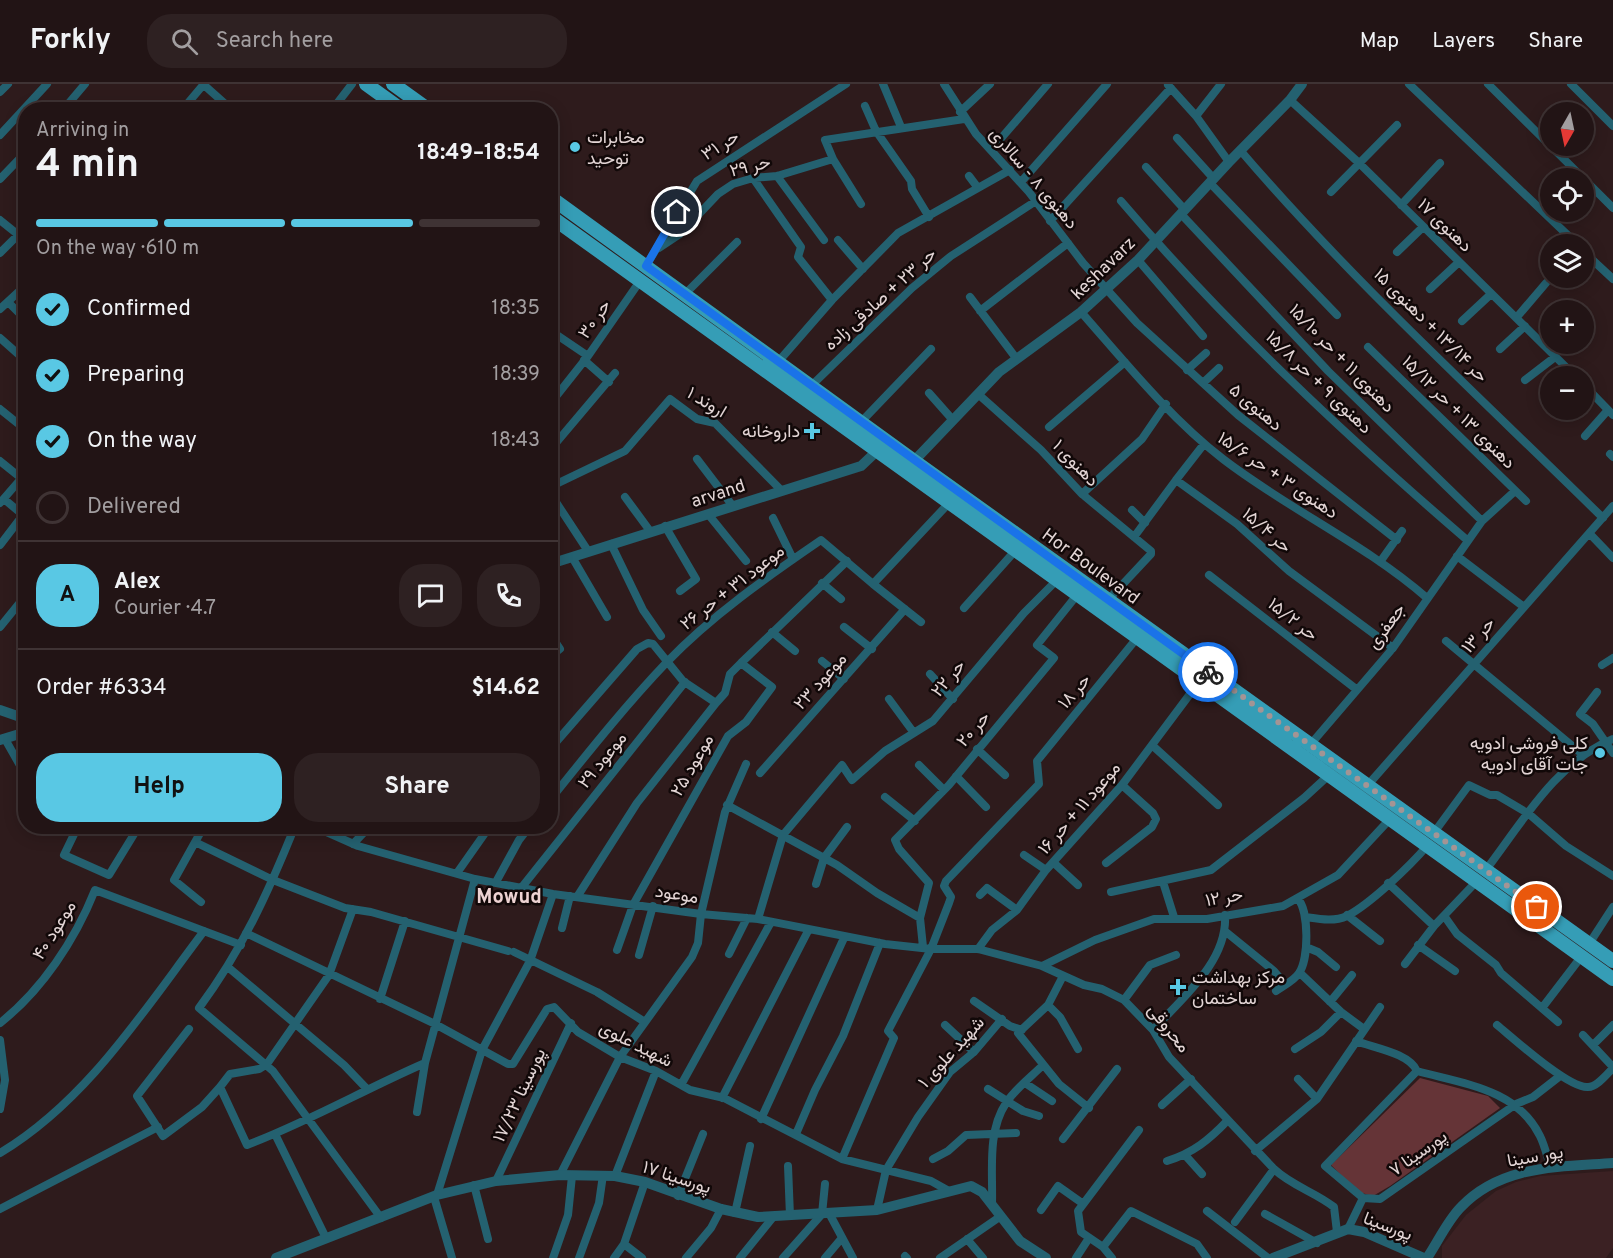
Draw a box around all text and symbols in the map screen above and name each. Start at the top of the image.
search box [147,14,567,68]
text: Forkly [30,23,111,59]
icon: search [168,25,201,58]
text: Search here [216,28,333,55]
text: Map [1360,28,1399,55]
text: Layers [1432,28,1495,55]
text: Share [1528,28,1583,55]
north arrow [1540,102,1594,156]
map controls [1540,102,1594,420]
text: Arriving in [36,118,129,144]
street label: دهنوی ۸ - سالاری [983,123,1082,235]
street label: حر ۳۱ [698,126,744,167]
place label: مخابرات توحید [587,127,645,171]
text: 18:49–18:54 [417,140,540,167]
marker: مخابرات توحید [568,140,582,154]
text: 4 min [36,142,139,191]
street label: حر ۲۹ [728,151,773,184]
button: locate [1540,168,1594,222]
pin [651,186,702,237]
street label: دهنوی ۱۷ [1412,194,1476,258]
icon: home [660,195,693,228]
street label: keshavarz [1067,233,1141,306]
button: layers [1540,234,1594,288]
text: On the way · 610 m [36,236,199,262]
street label: حر ۲۳ + صادقی زاده [820,244,942,357]
street label: حر ۱۳/۱۴ + دهنوی ۱۵ [1368,264,1492,388]
icon: check [36,293,69,326]
text: Confirmed [87,296,191,323]
text: 18:35 [491,296,540,322]
street label: حر ۳۰ [574,296,617,344]
street label: دهنوی ۱۱ + حر ۱۵/۱۰ [1283,300,1399,419]
button: + [1540,300,1594,354]
street label: دهنوی ۹ + حر ۱۵/۸ [1260,326,1376,440]
street label: دهنوی ۱۳ + حر ۱۵/۱۲ [1396,351,1520,475]
icon: check [36,359,69,392]
text: Preparing [87,362,185,389]
text: 18:39 [492,362,540,388]
button: − [1540,366,1594,420]
street label: دهنوی ۵ [1224,379,1286,437]
street label: اروند ۱ [682,383,730,424]
place label: داروخانه [742,421,800,444]
marker: داروخانه [805,424,819,438]
icon: check [36,425,69,458]
street label: دهنوی ۳ + حر ۱۵/۶ [1212,427,1342,525]
text: On the way [87,428,197,455]
text: 18:43 [491,428,540,454]
street label: دهنوی ۱ [1047,435,1103,493]
street label: arvand [688,475,749,514]
text: Delivered [87,494,181,521]
street label: حر ۱۵/۴ [1237,503,1296,559]
street label: Hor Boulevard [1037,524,1143,610]
street label: موعود ۳۱ + حر ۲۶ [676,540,790,636]
button: chat [399,564,462,627]
button: phone [477,564,540,627]
text: Alex [114,569,161,596]
text: A [60,582,75,609]
street label: حر ۱۵/۲ [1262,593,1322,647]
text: Courier · 4.7 [114,596,216,622]
street label: جعفری [1363,600,1411,654]
street label: حر ۱۳ [1457,613,1501,659]
courier [1178,642,1238,702]
street label: موعود ۲۳ [789,649,853,715]
street label: حر ۲۲ [927,655,971,702]
icon: bike [1192,656,1225,689]
street label: حر ۱۸ [1054,670,1097,714]
text: Order #6334 [36,675,167,702]
text: $14.62 [471,675,540,702]
street label: حر ۲۰ [952,707,996,753]
street label: موعود ۲۹ [573,728,633,794]
street label: موعود ۲۵ [666,731,720,801]
place label: کلی فروشی ادویه جات آقای ادویه [1470,733,1588,777]
marker: کلی فروشی ادویه جات آقای ادویه [1593,746,1607,760]
button: Help [36,753,282,822]
button: Share [294,753,540,822]
street label: موعود ۱۱ + حر ۱۶ [1034,758,1127,860]
street label: موعود [653,881,700,910]
pin [1511,881,1562,932]
street label: حر ۱۲ [1204,884,1245,913]
district label: Mowud [476,885,542,911]
icon: bag [1520,890,1553,923]
street label: موعود ۴۰ [28,897,82,965]
place label: مرکز بهداشت ساختمان [1192,967,1285,1011]
marker: مرکز بهداشت ساختمان [1169,978,1187,996]
street label: محروقی [1141,1000,1194,1058]
street label: شهید علوی ۱ [914,1012,990,1094]
street label: شهید علوی [595,1017,676,1074]
street label: پورسینا ۱۷/۲۳ [489,1045,552,1146]
street label: پورسینا ۷ [1385,1126,1452,1182]
street label: پور سینا [1505,1141,1565,1174]
street label: پورسینا ۱۷ [639,1157,714,1200]
street label: پورسینا [1360,1208,1415,1247]

